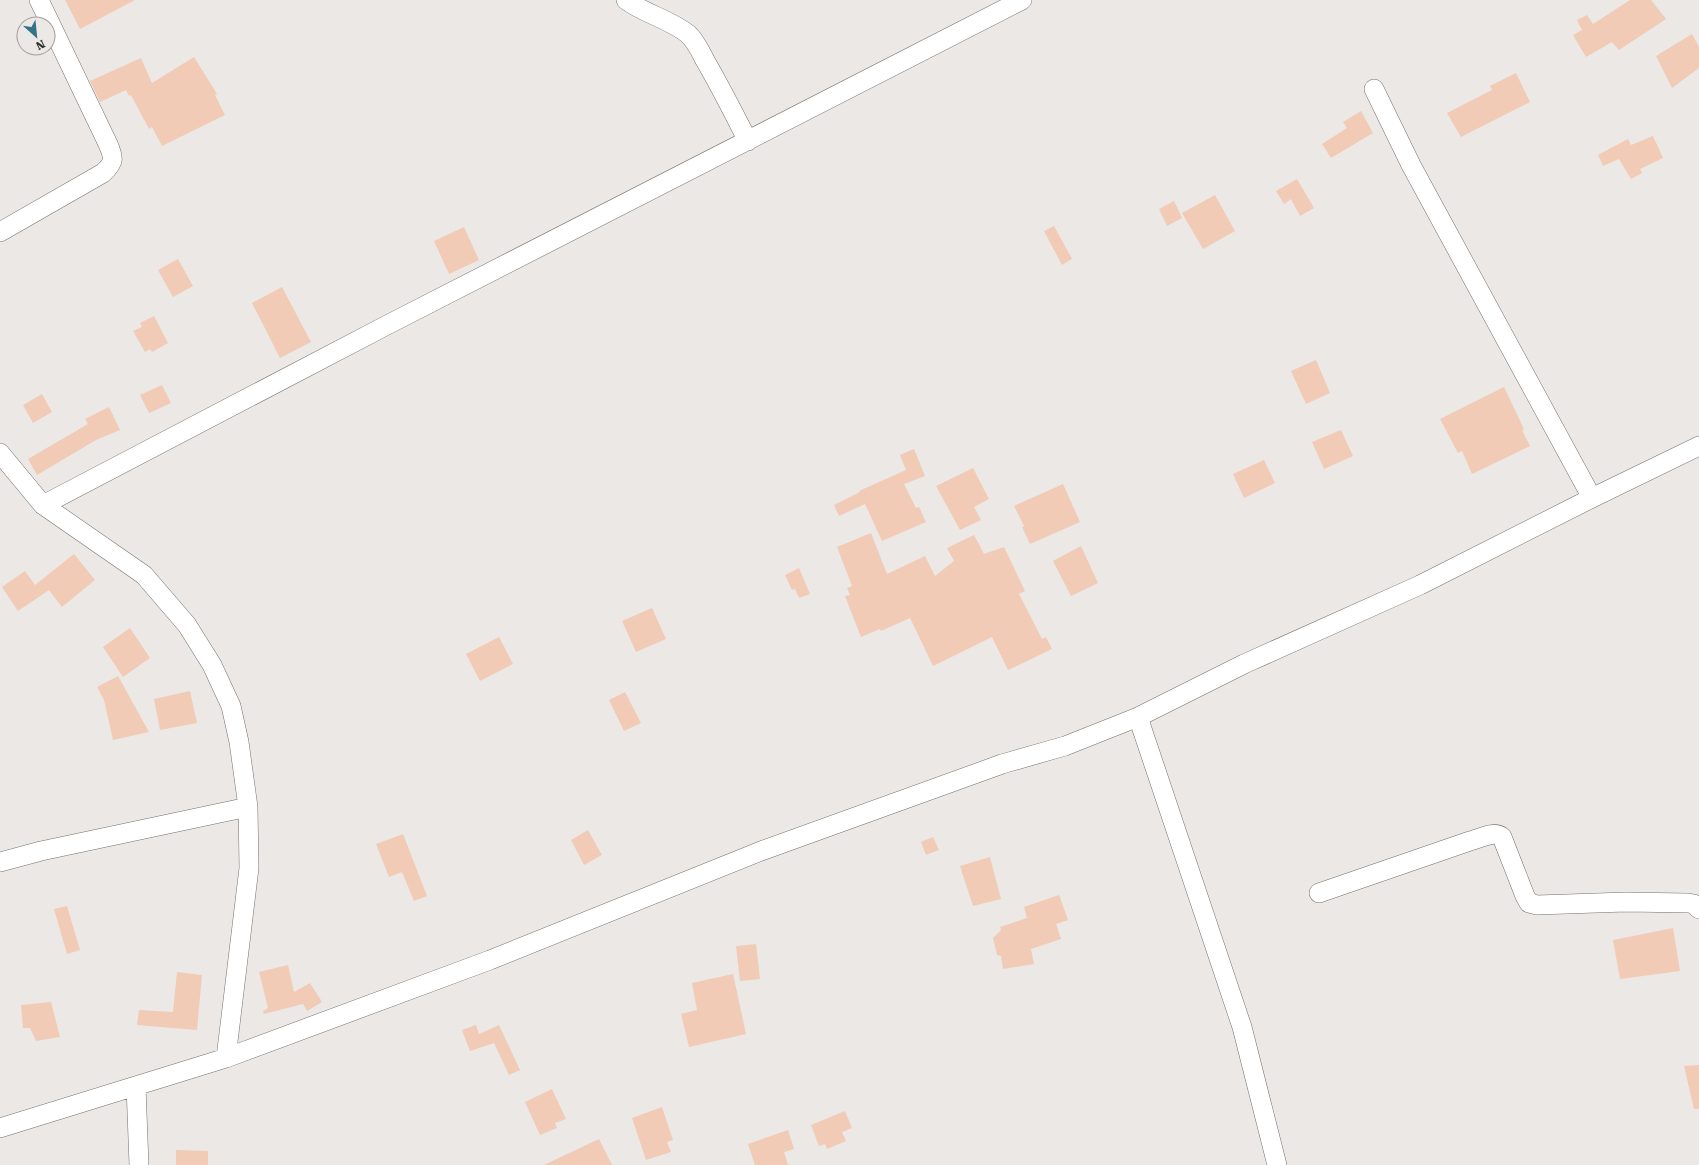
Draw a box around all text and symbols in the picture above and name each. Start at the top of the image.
north arrow [16,16,56,56]
text: N [33,37,47,52]

